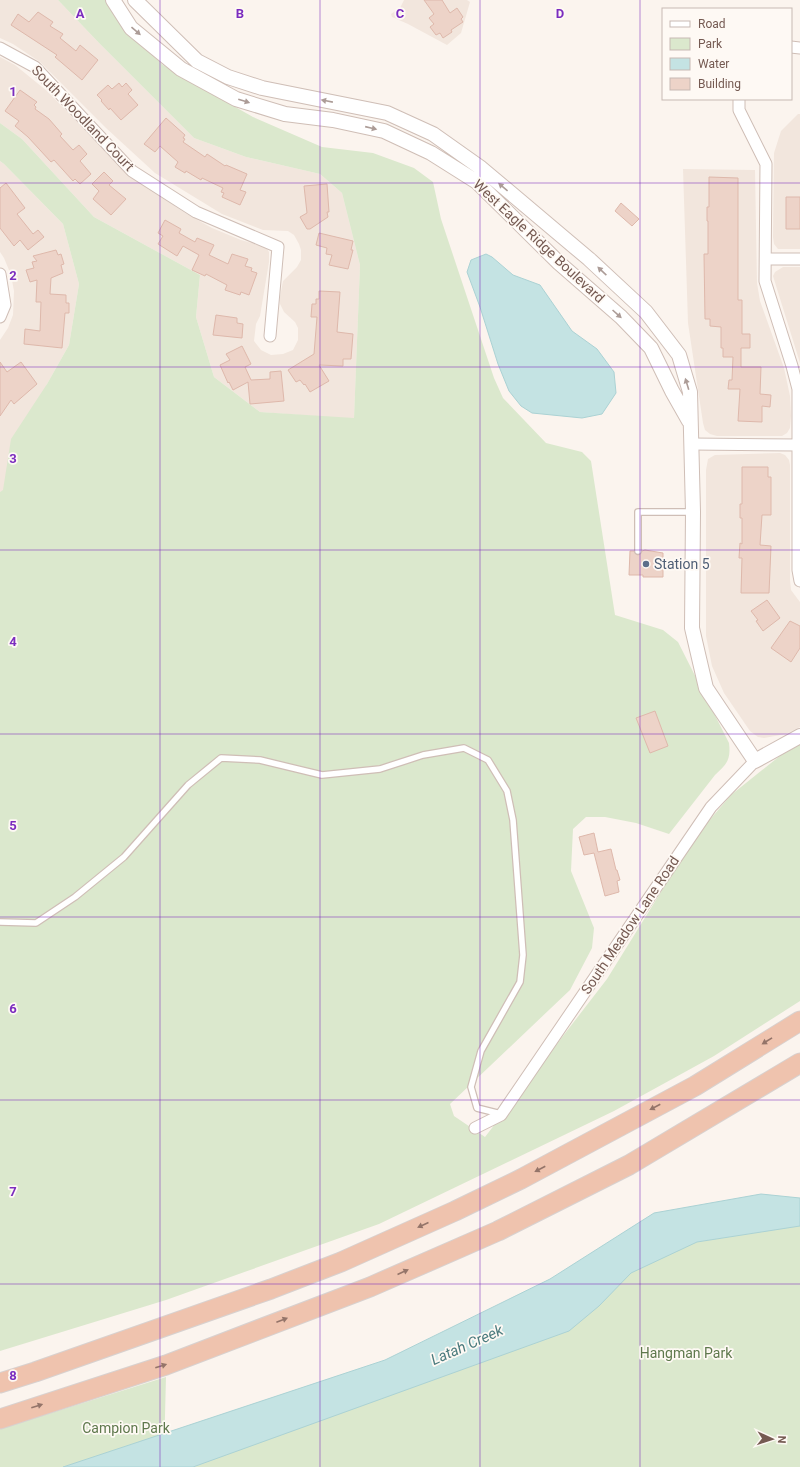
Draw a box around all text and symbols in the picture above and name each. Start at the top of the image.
text: A [76,6,85,21]
text: B [236,6,244,21]
text: C [396,6,405,21]
text: D [556,6,564,21]
legend [662,8,792,100]
text: Road [698,17,726,31]
one-way arrow [131,27,141,36]
text: Park [698,37,723,51]
text: Water [698,57,729,71]
street label: South Woodland Court [28,62,138,174]
text: Building [698,77,741,91]
text: 1 [9,84,17,99]
one-way arrow [239,98,251,104]
one-way arrow [321,98,333,104]
one-way arrow [365,126,377,132]
street label: West Eagle Ridge Boulevard [470,176,608,306]
one-way arrow [498,182,509,191]
one-way arrow [597,267,607,276]
text: 2 [9,268,17,283]
one-way arrow [612,309,623,318]
one-way arrow [684,377,690,389]
text: 3 [9,451,17,466]
place label: Station 5 [654,556,710,572]
marker: Station 5 [641,559,651,569]
text: 4 [9,634,17,649]
text: 5 [9,818,17,833]
street label: South Meadow Lane Road [578,853,682,997]
text: 6 [9,1001,17,1016]
one-way arrow [761,1038,773,1045]
one-way arrow [649,1104,661,1111]
one-way arrow [535,1166,546,1172]
text: 7 [9,1184,17,1199]
one-way arrow [417,1223,429,1229]
one-way arrow [397,1269,409,1275]
one-way arrow [277,1317,289,1323]
water label: Latah Creek [428,1321,506,1369]
park label: Hangman Park [640,1345,733,1361]
one-way arrow [155,1363,167,1369]
text: 8 [9,1368,17,1383]
one-way arrow [31,1403,43,1409]
north arrow [752,1419,792,1459]
park label: Campion Park [82,1420,171,1436]
text: N [775,1435,788,1444]

